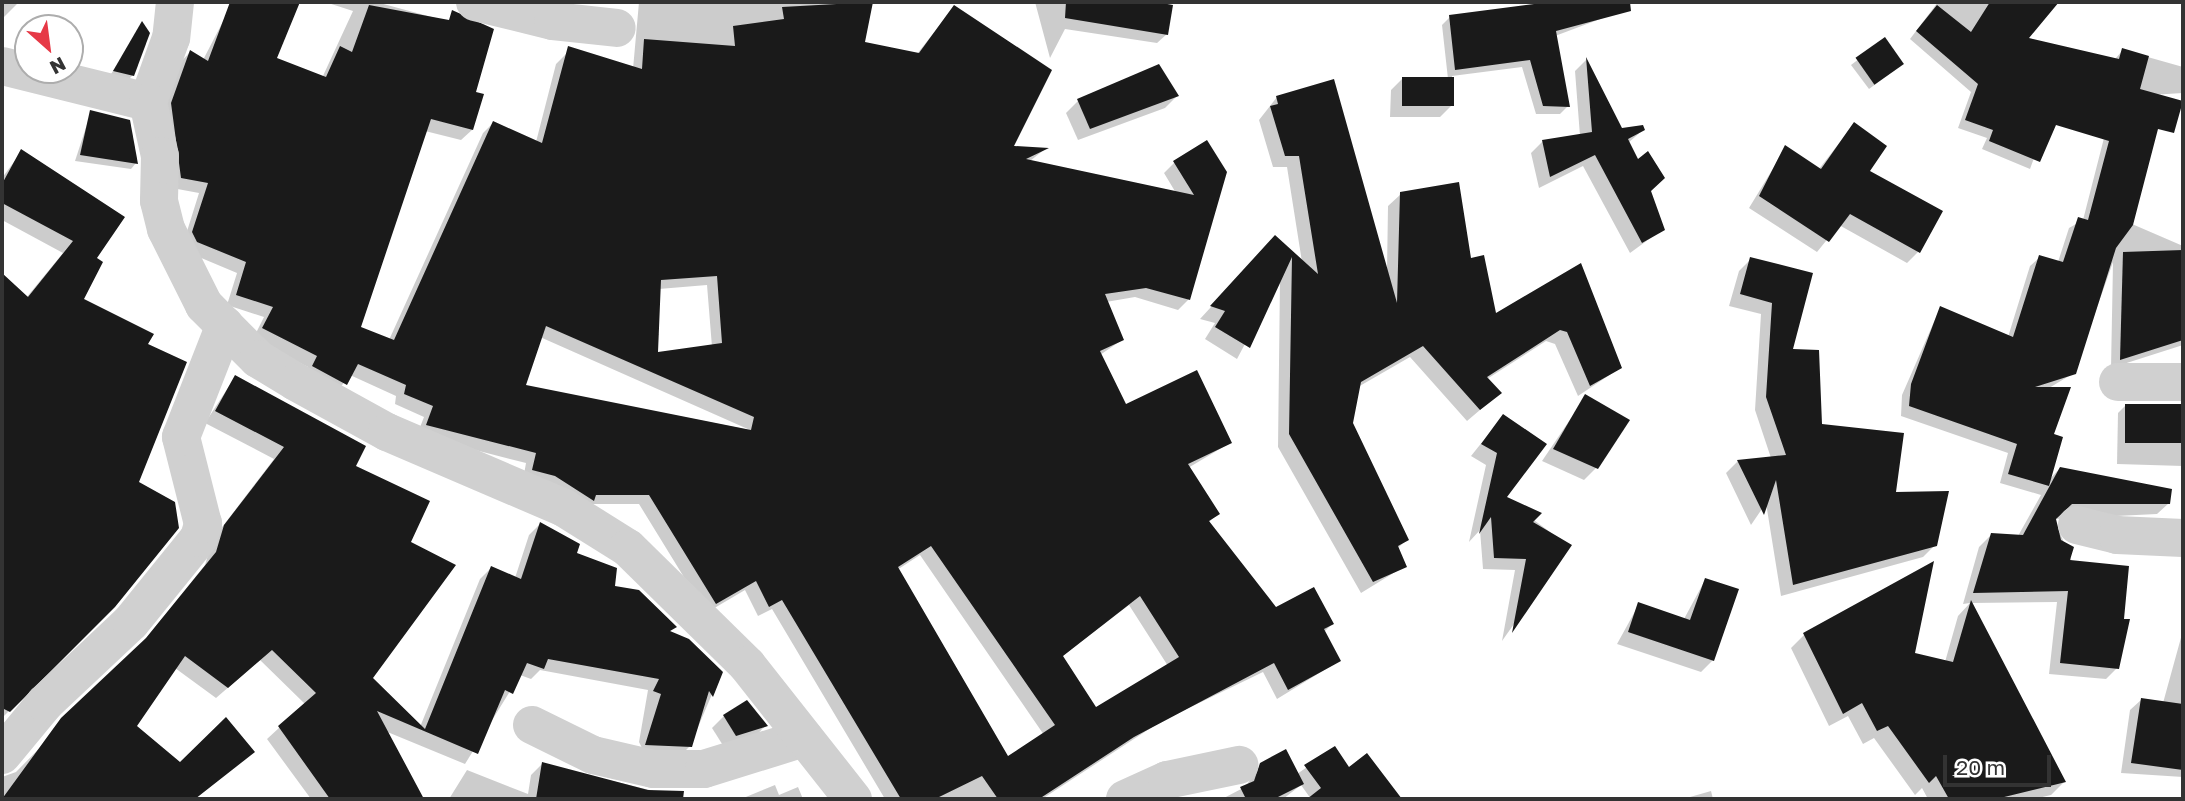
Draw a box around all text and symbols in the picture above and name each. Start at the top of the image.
north arrow [14,14,84,84]
text: N [46,53,70,80]
scale bar [1947,742,2056,786]
text: 20 m [1956,754,2005,780]

